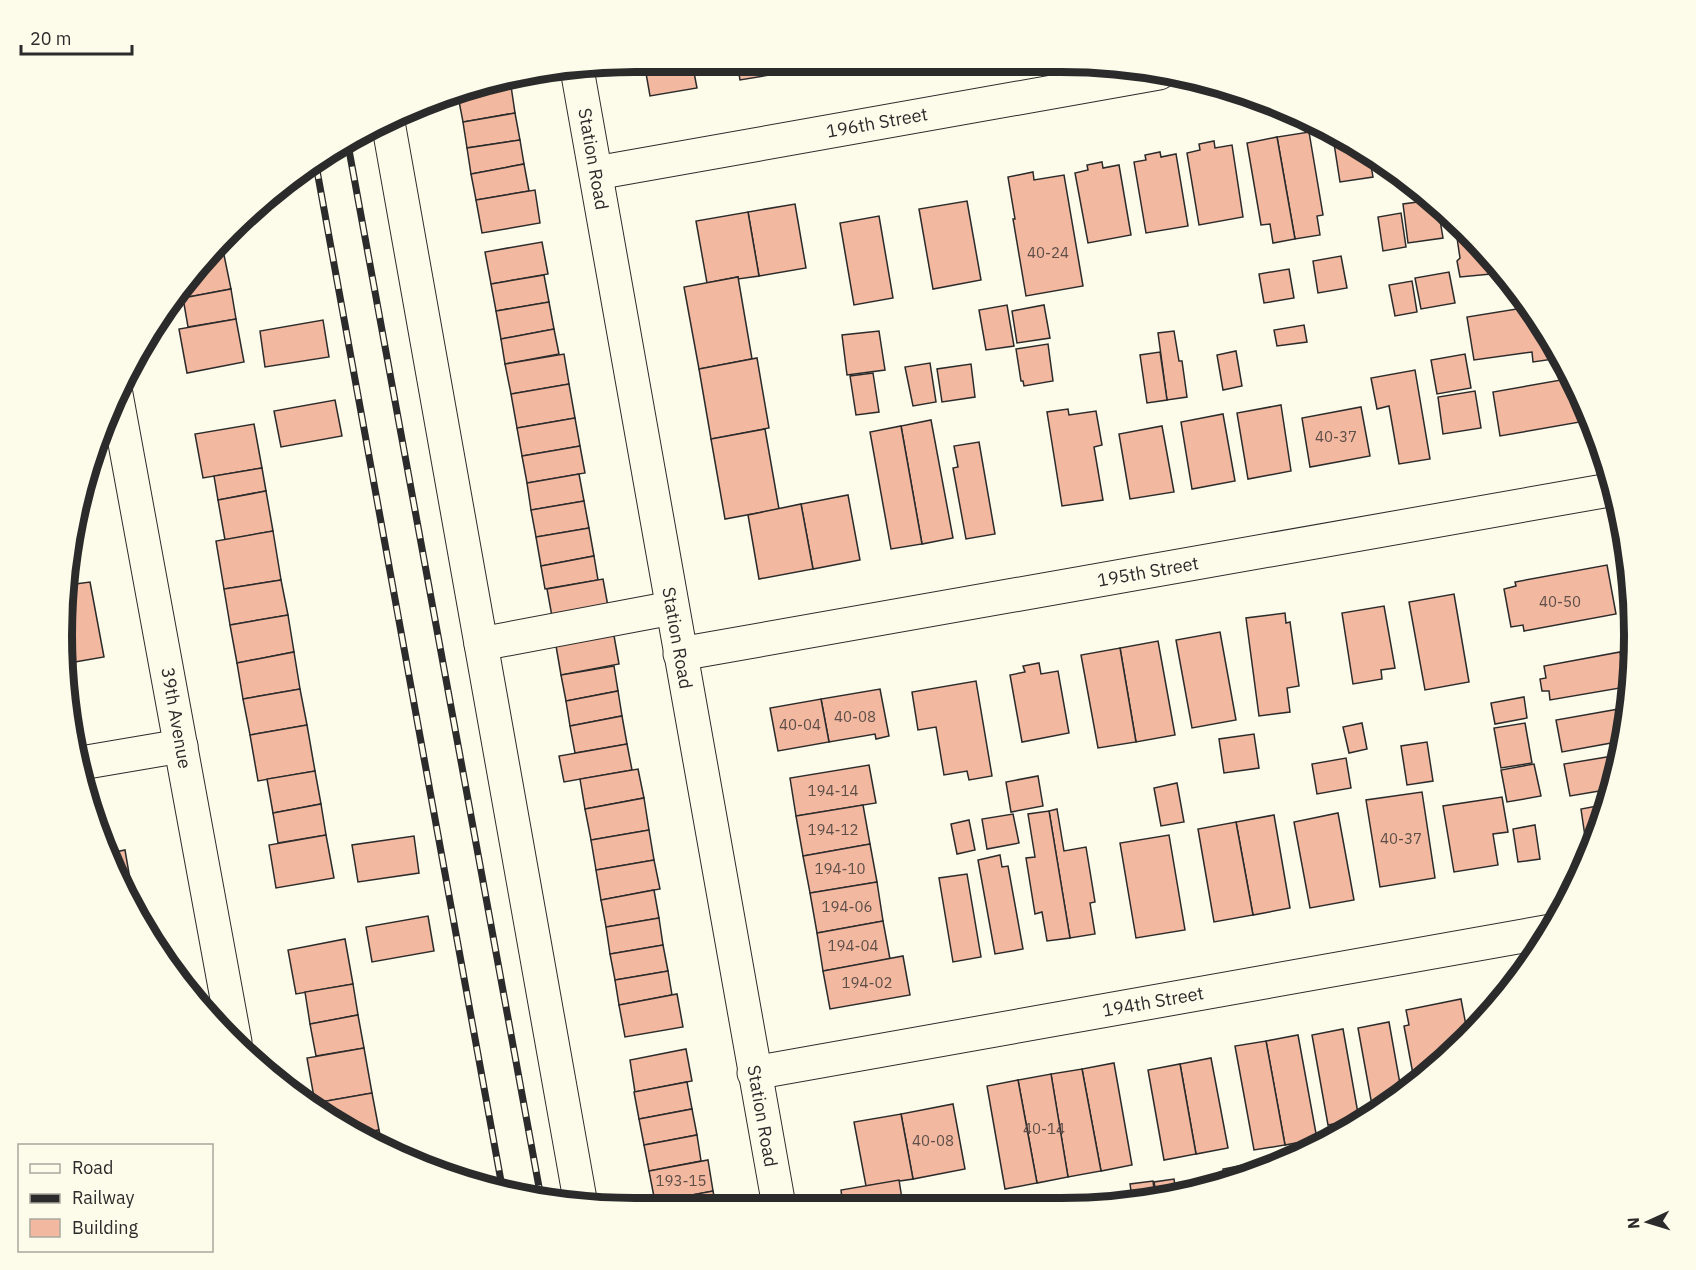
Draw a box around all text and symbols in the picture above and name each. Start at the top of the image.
scale bar [21,18,132,56]
text: 20 m [30,27,72,50]
street label: 196th Street [824,102,929,143]
street label: Station Road [573,106,614,212]
house number: 40-24 [1027,243,1069,262]
house number: 40-37 [1315,427,1357,446]
street label: 195th Street [1095,551,1200,592]
street label: Station Road [657,585,698,691]
house number: 40-50 [1539,592,1581,611]
street label: 39th Avenue [156,665,197,770]
house number: 40-08 [834,707,876,726]
house number: 40-04 [779,715,821,734]
house number: 194-14 [808,781,859,800]
house number: 194-12 [808,820,859,839]
house number: 40-37 [1380,829,1422,848]
house number: 194-10 [815,859,866,878]
house number: 194-06 [822,897,873,916]
house number: 194-04 [828,936,879,955]
house number: 194-02 [842,973,893,992]
street label: 194th Street [1100,981,1205,1022]
street label: Station Road [742,1063,783,1169]
house number: 40-14 [1023,1119,1065,1138]
house number: 40-08 [912,1131,954,1150]
legend [18,1144,213,1252]
text: Road [72,1156,113,1179]
house number: 193-15 [656,1171,707,1190]
text: Railway [72,1186,134,1209]
north arrow [1618,1192,1678,1252]
text: Building [72,1216,139,1239]
text: N [1623,1217,1643,1230]

